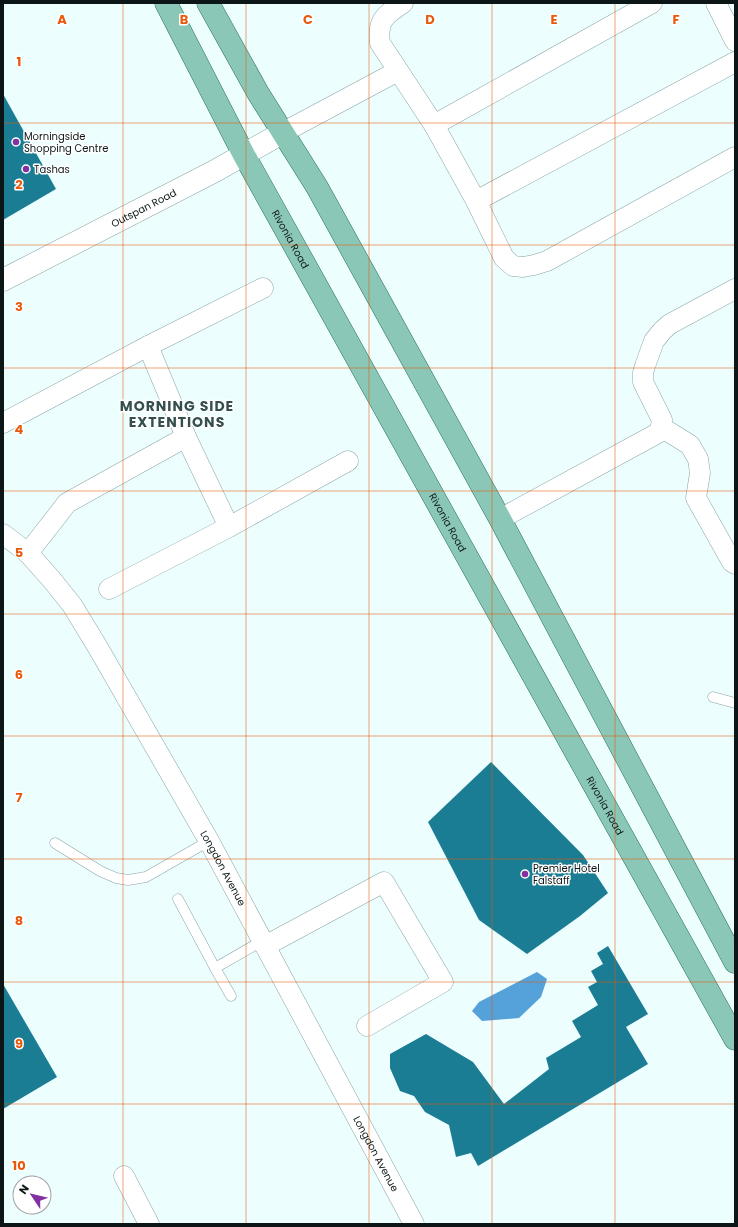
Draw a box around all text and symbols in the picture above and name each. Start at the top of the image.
text: A [57,10,67,29]
text: B [180,10,189,29]
text: C [303,10,313,29]
text: D [425,10,435,29]
text: E [550,10,558,29]
text: F [672,10,680,29]
text: 1 [17,52,21,71]
place label: Morningside Shopping Centre [24,129,108,156]
marker: Morningside Shopping Centre [11,137,21,147]
place label: Tashas [34,162,70,177]
marker: Tashas [21,164,31,174]
text: 2 [15,175,23,194]
street label: Outspan Road [108,185,179,231]
street label: Rivonia Road [268,207,313,271]
text: 3 [15,297,23,316]
district label: MORNING SIDE EXTENTIONS [120,396,234,432]
text: 4 [15,420,24,439]
street label: Rivonia Road [426,490,470,554]
text: 5 [15,543,23,562]
text: 6 [15,665,23,684]
street label: Rivonia Road [583,774,628,838]
text: 7 [16,788,23,807]
street label: Longdon Avenue [197,827,250,908]
place label: Premier Hotel Falstaff [533,861,600,888]
marker: Premier Hotel Falstaff [520,869,530,879]
text: 8 [15,911,23,930]
text: 9 [15,1034,23,1053]
street label: Longdon Avenue [350,1113,403,1194]
text: 10 [12,1156,26,1175]
north arrow [12,1175,52,1215]
text: N [15,1181,33,1197]

